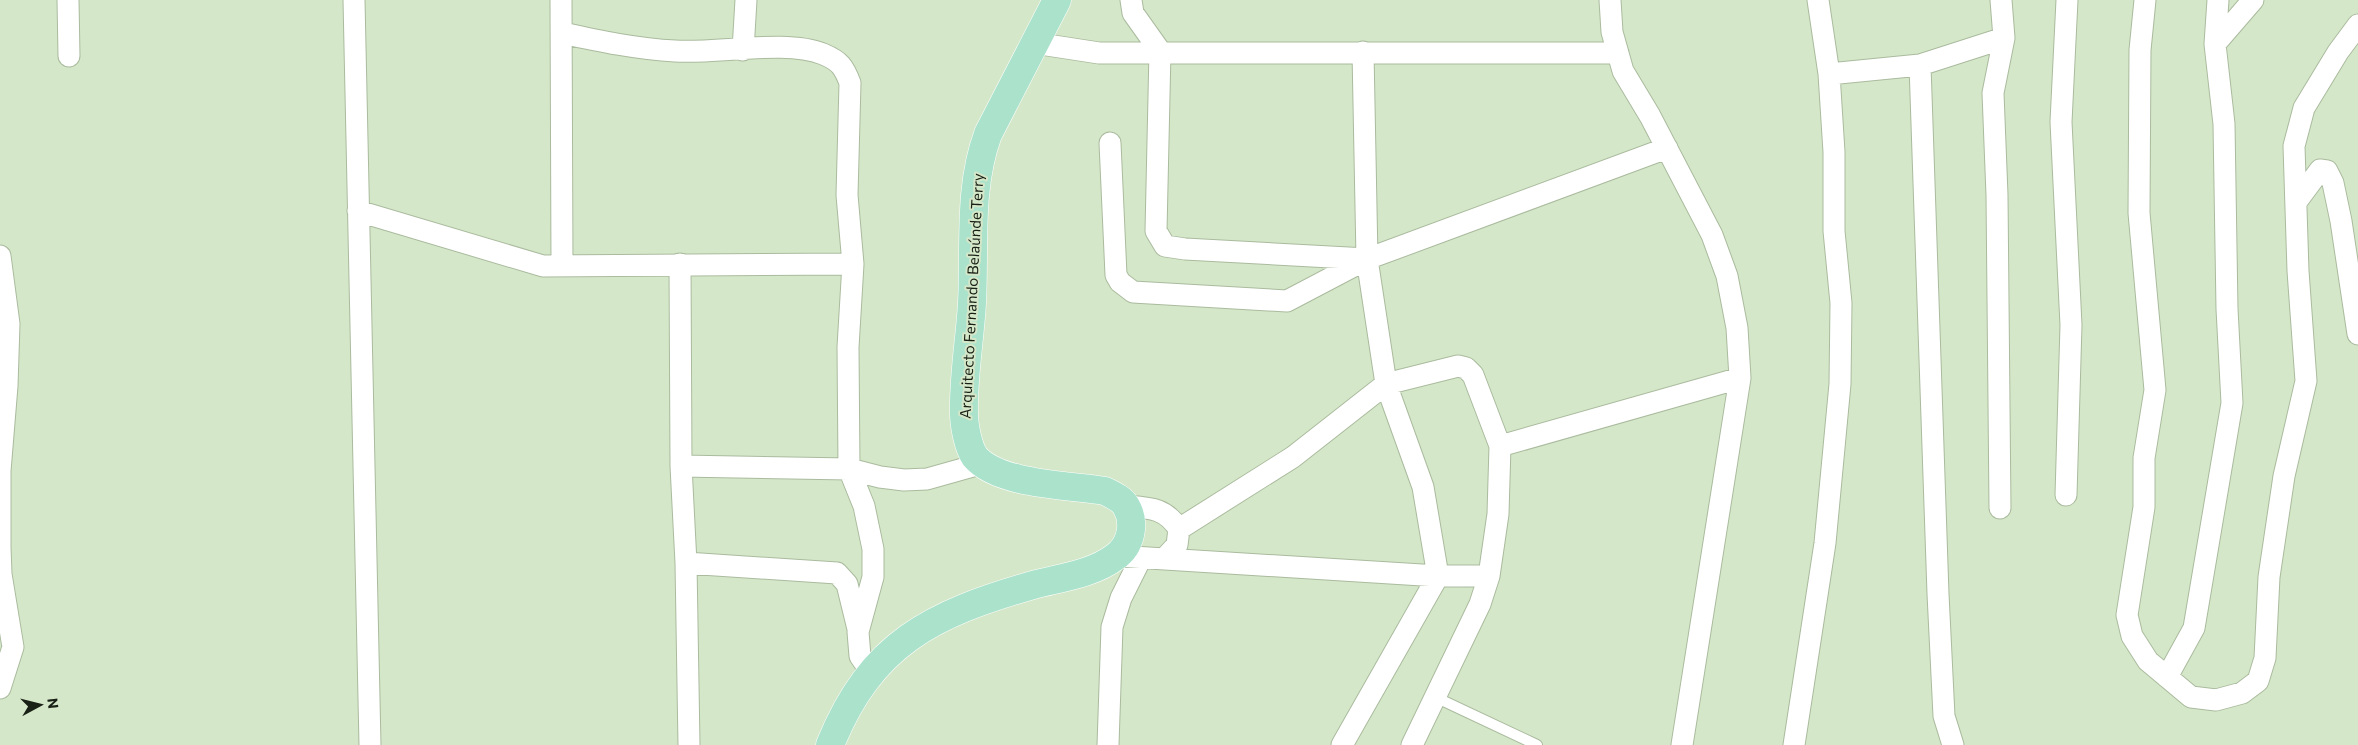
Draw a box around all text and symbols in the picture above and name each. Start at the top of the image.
street label: Arquitecto Fernando Belaúnde Terry [956,172,986,419]
north arrow [15,680,65,730]
text: N [44,697,62,710]

